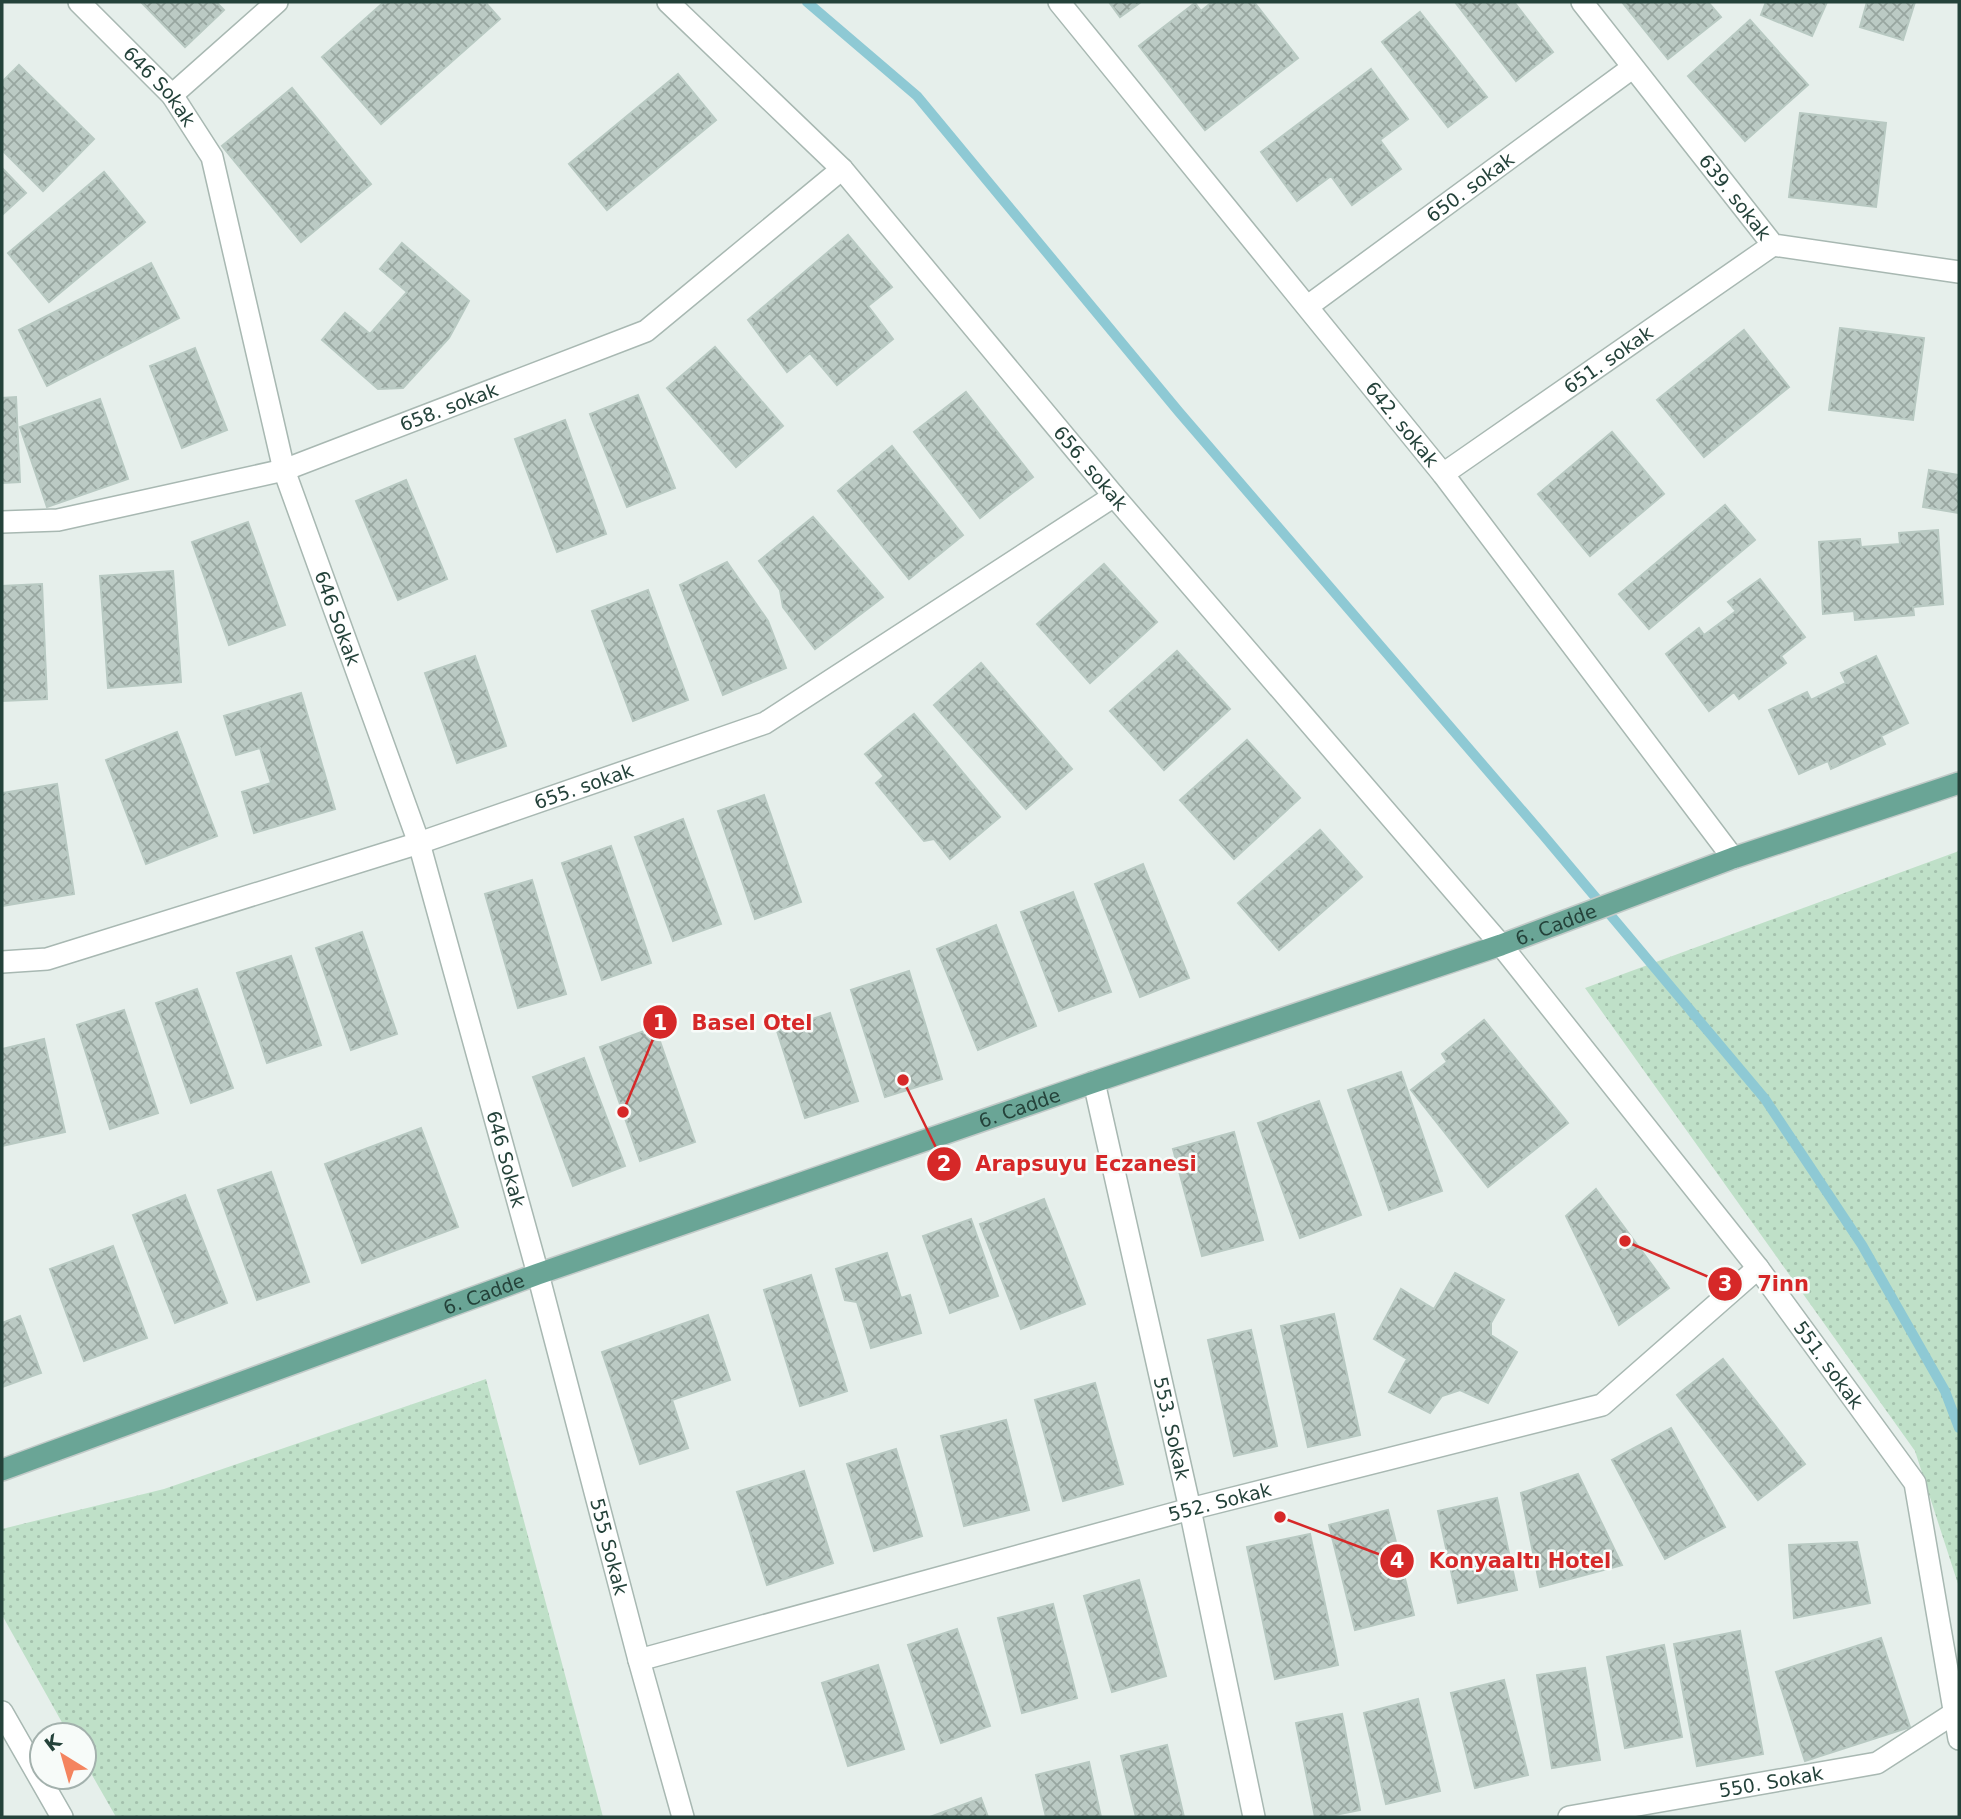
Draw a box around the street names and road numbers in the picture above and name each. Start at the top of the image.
street label: 646 Sokak [119,42,200,131]
street label: 650. sokak [1422,148,1518,226]
street label: 639. sokak [1695,150,1776,244]
street label: 651. sokak [1559,321,1657,398]
street label: 642. sokak [1361,377,1443,471]
street label: 658. sokak [397,378,501,436]
street label: 656. sokak [1049,421,1132,515]
street label: 646 Sokak [310,568,365,669]
street label: 655. sokak [531,759,636,813]
street label: 6. Cadde [1512,899,1600,950]
street label: 6. Cadde [976,1084,1063,1132]
street label: 646 Sokak [482,1108,530,1210]
street label: 6. Cadde [440,1269,527,1319]
street label: 551. sokak [1789,1317,1868,1413]
street label: 553. Sokak [1150,1375,1194,1482]
street label: 552. Sokak [1166,1478,1274,1525]
street label: 555 Sokak [586,1496,633,1597]
street label: 550. Sokak [1717,1762,1825,1802]

